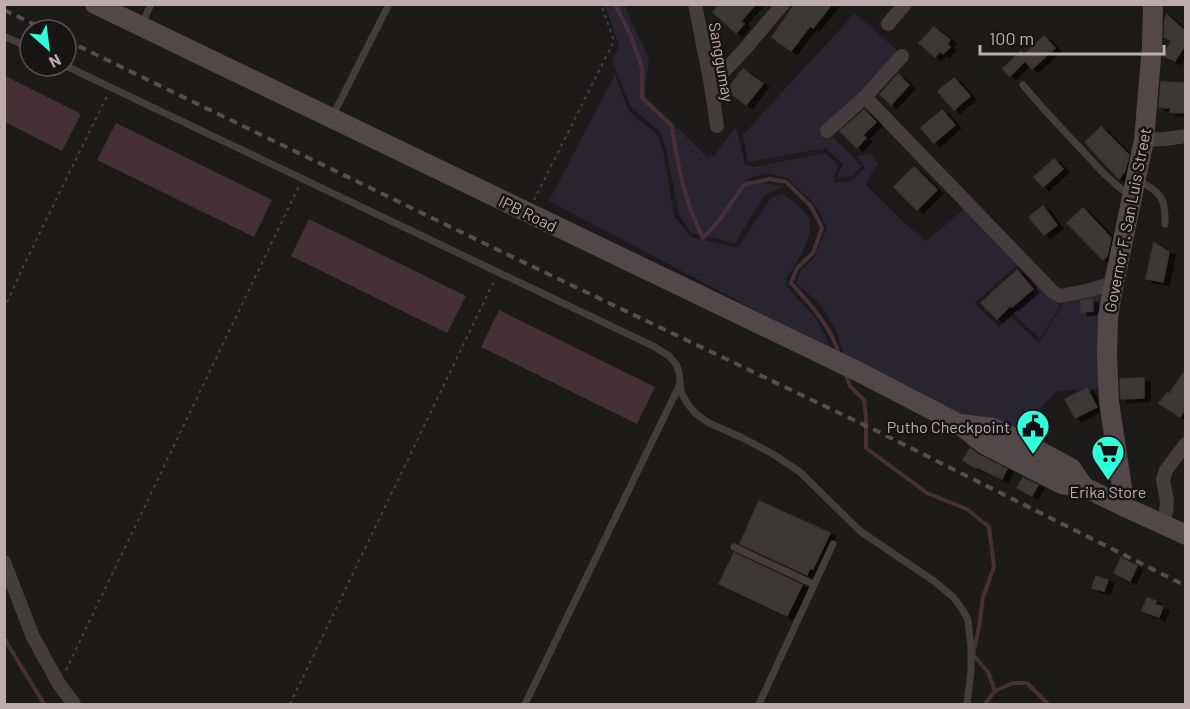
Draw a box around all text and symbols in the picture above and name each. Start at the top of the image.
north arrow [18,18,78,78]
scale bar [980,18,1164,56]
street label: Sanggumay [706,21,738,104]
text: 100 m [989,27,1034,49]
text: N [46,51,64,73]
street label: Governor F. San Luis Street [1100,126,1154,314]
street label: IPB Road [496,191,560,235]
public building icon: Putho Checkpoint [1015,408,1051,455]
place label: Putho Checkpoint [887,417,1010,436]
supermarket icon: Erika Store [1090,434,1126,481]
place label: Erika Store [1070,482,1146,501]

